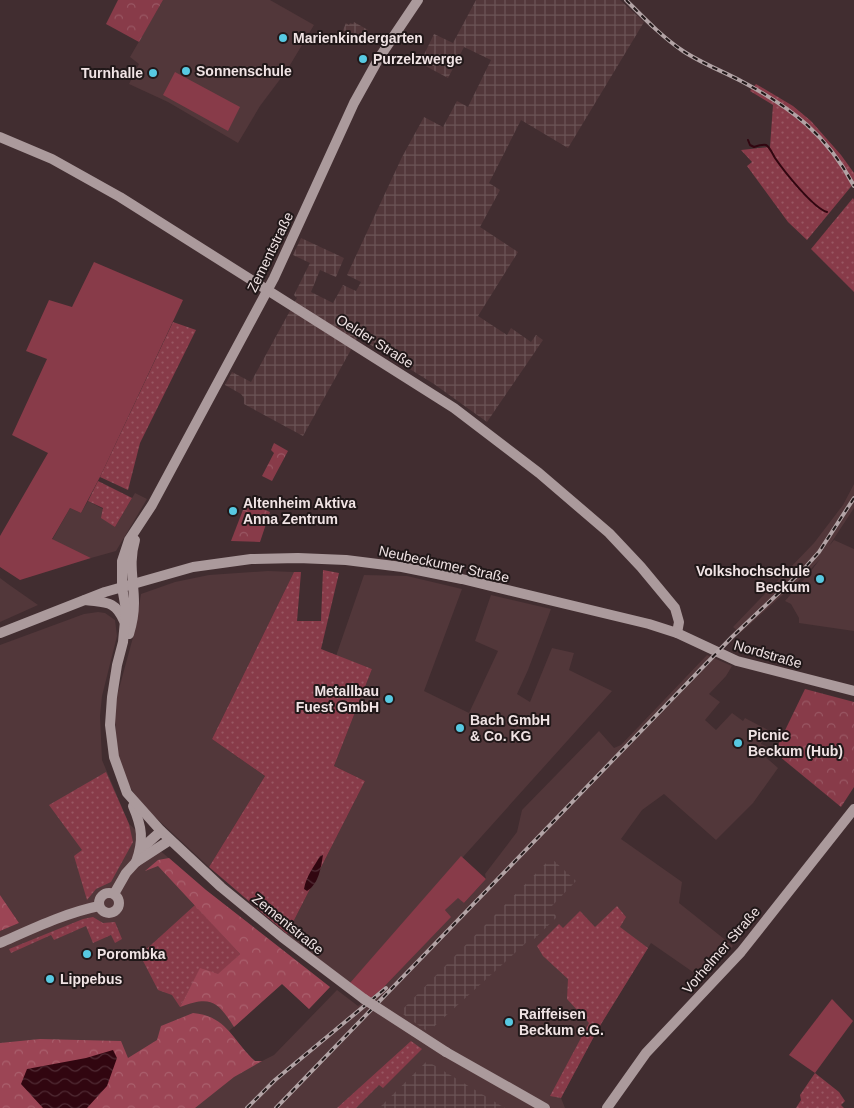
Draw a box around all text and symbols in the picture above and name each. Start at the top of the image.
place label: Marienkindergarten [293,30,423,46]
marker: Marienkindergarten [277,32,289,44]
place label: Purzelzwerge [373,51,463,67]
marker: Purzelzwerge [357,53,369,65]
place label: Sonnenschule [196,63,292,79]
place label: Turnhalle [81,65,143,81]
marker: Sonnenschule [180,65,192,77]
marker: Turnhalle [147,67,159,79]
street label: Zementstraße [244,209,296,295]
street label: Oelder Straße [333,311,417,371]
place label: Altenheim Aktiva Anna Zentrum [243,495,356,527]
marker: Altenheim Aktiva Anna Zentrum [227,505,239,517]
street label: Neubeckumer Straße [377,542,511,586]
place label: Volkshochschule Beckum [696,563,810,595]
marker: Volkshochschule Beckum [814,573,826,585]
street label: Nordstraße [732,637,804,671]
place label: Metallbau Fuest GmbH [296,683,379,715]
marker: Metallbau Fuest GmbH [383,693,395,705]
place label: Bach GmbH & Co. KG [470,712,550,744]
marker: Bach GmbH & Co. KG [454,722,466,734]
place label: Picnic Beckum (Hub) [748,727,843,759]
marker: Picnic Beckum (Hub) [732,737,744,749]
street label: Zementstraße [249,890,327,958]
street label: Vorhelmer Straße [679,903,763,997]
place label: Porombka [97,946,166,962]
marker: Porombka [81,948,93,960]
place label: Lippebus [60,971,122,987]
marker: Lippebus [44,973,56,985]
place label: Raiffeisen Beckum e.G. [519,1006,604,1038]
marker: Raiffeisen Beckum e.G. [503,1016,515,1028]

